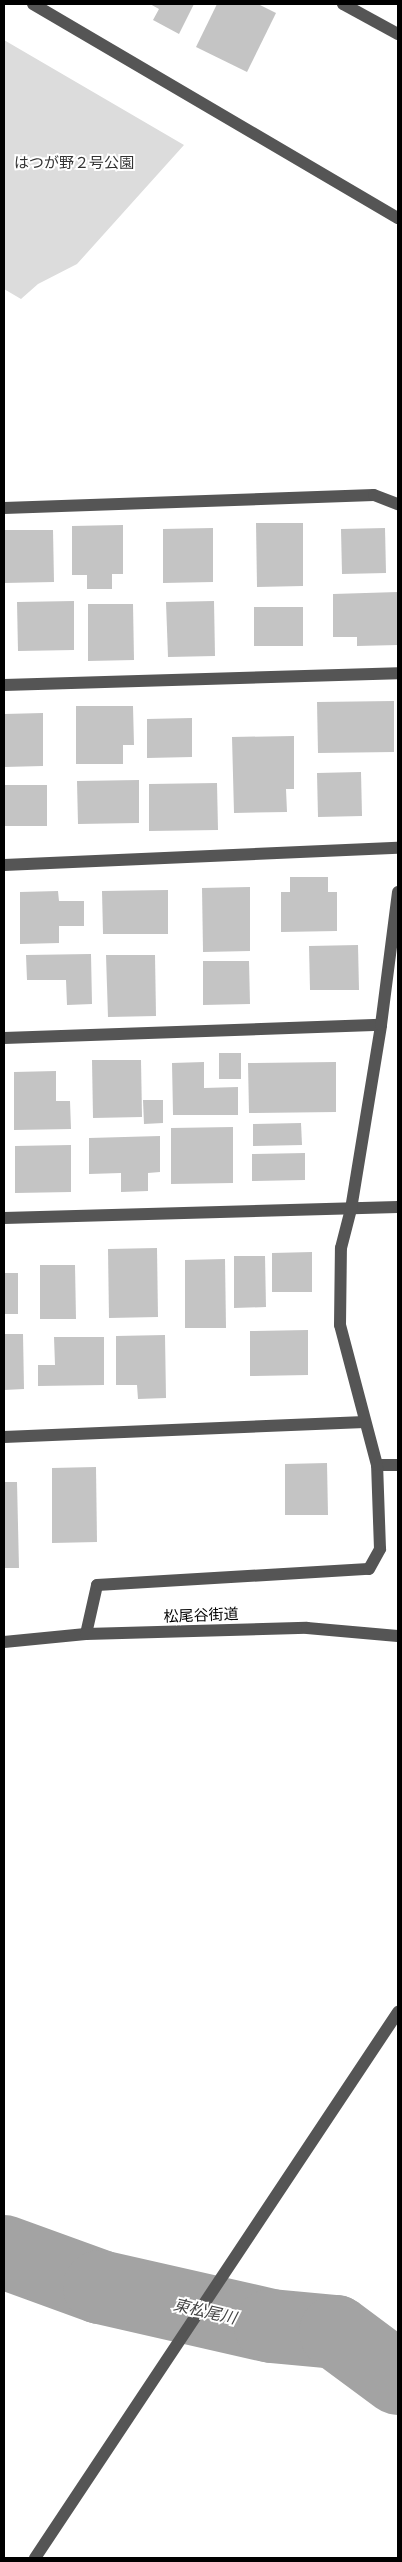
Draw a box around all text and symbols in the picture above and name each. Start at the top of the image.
park label: はつが野２号公園 [14,154,134,172]
street label: 松尾谷街道 [163,1605,239,1625]
water label: 東松尾川 [172,2294,238,2328]

